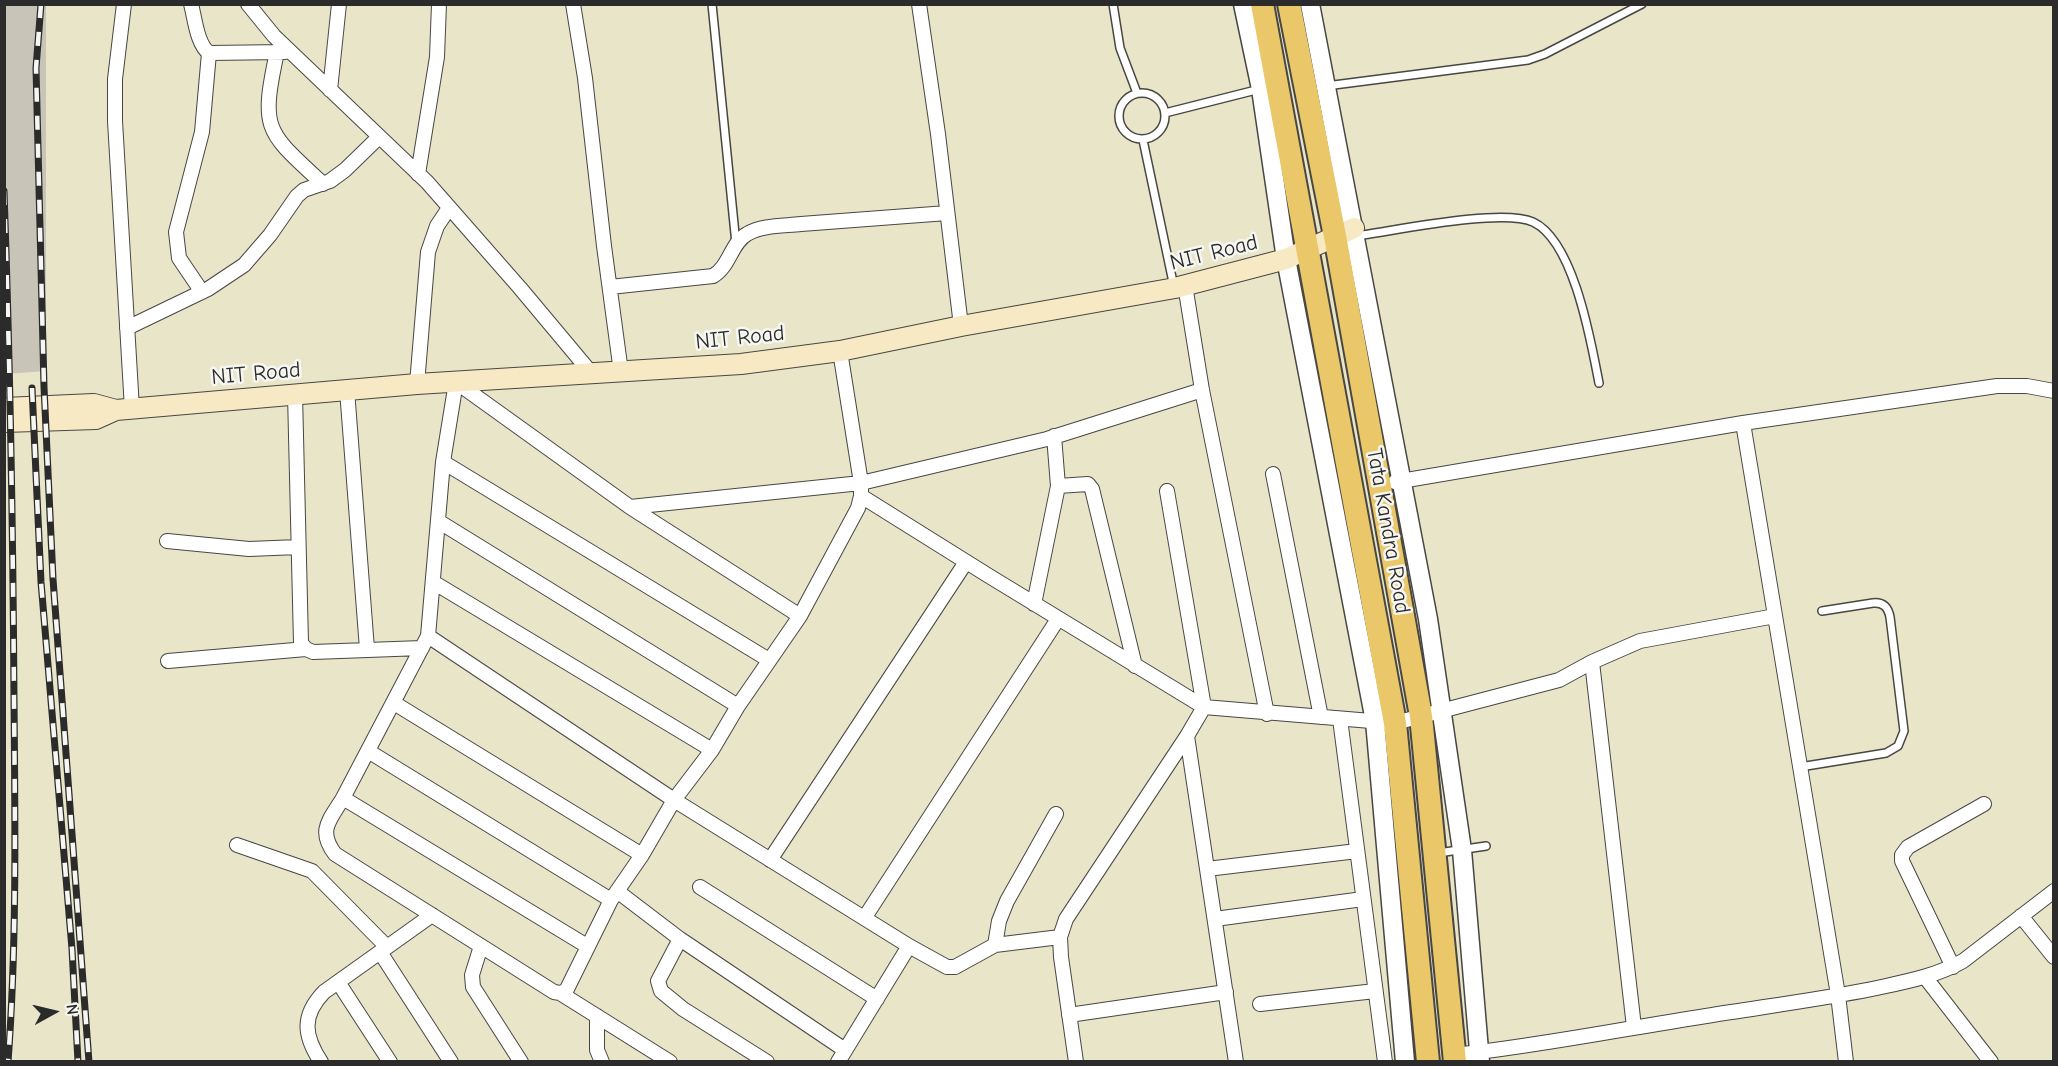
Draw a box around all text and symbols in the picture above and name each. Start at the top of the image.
street label: NIT Road [1167,229,1261,277]
street label: NIT Road [694,320,786,356]
street label: NIT Road [210,357,302,391]
street label: Tata Kandra Road [1360,446,1416,616]
north arrow [24,982,84,1042]
text: N [62,1003,81,1016]

